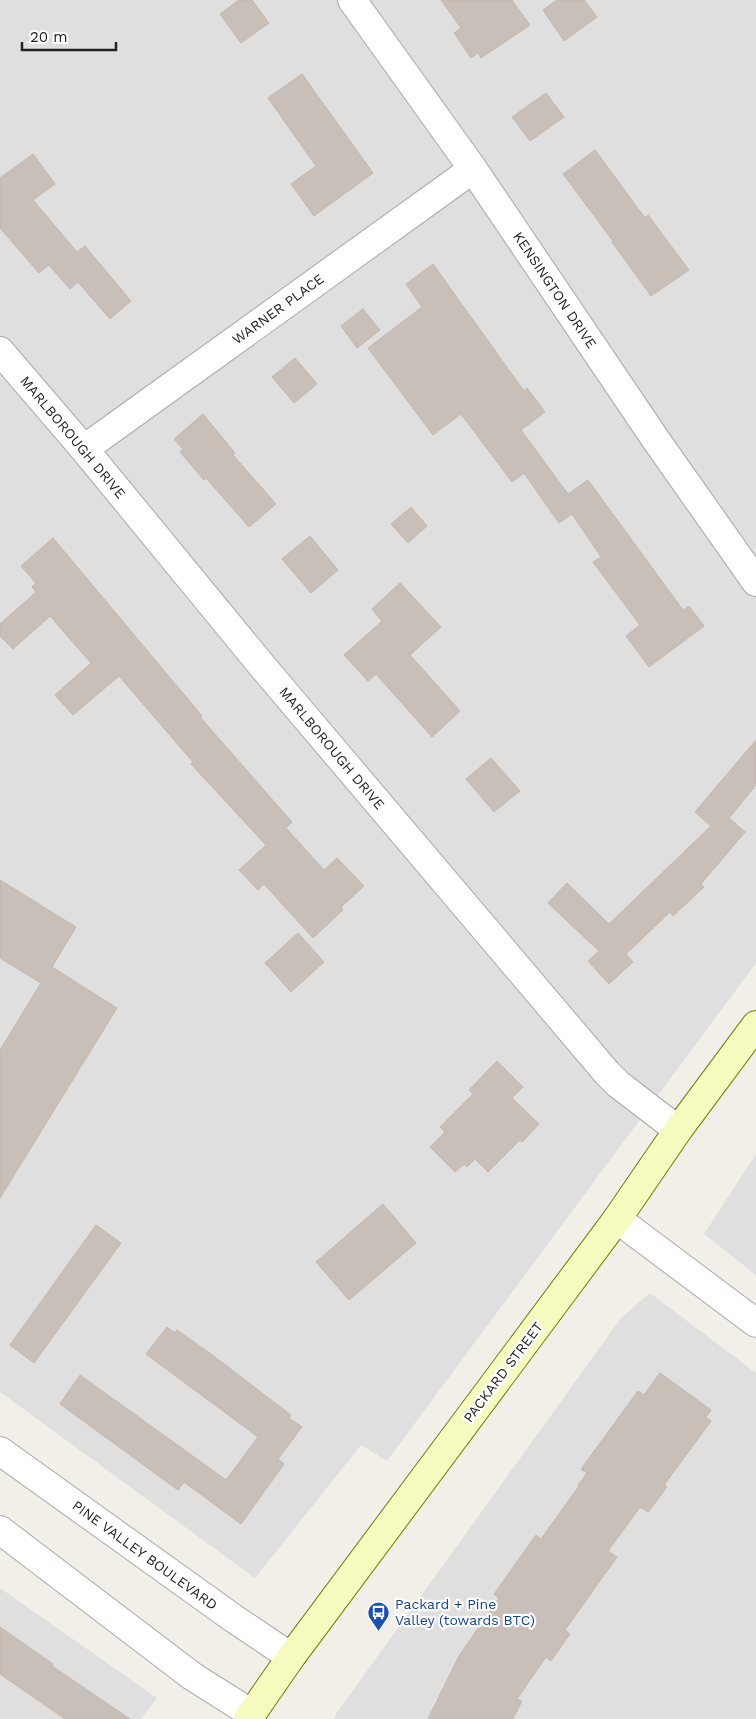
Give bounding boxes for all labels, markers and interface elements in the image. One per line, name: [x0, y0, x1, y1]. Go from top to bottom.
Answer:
scale bar: [22, 20, 116, 52]
text: 20 m: [30, 28, 68, 46]
street label: KENSINGTON DRIVE: [510, 229, 600, 351]
street label: WARNER PLACE: [229, 270, 327, 348]
street label: MARLBOROUGH DRIVE: [17, 373, 129, 501]
street label: MARLBOROUGH DRIVE: [276, 684, 388, 812]
street label: PACKARD STREET: [460, 1318, 546, 1425]
street label: PINE VALLEY BOULEVARD: [69, 1497, 221, 1613]
place label: Packard + Pine Valley (towards BTC): [395, 1596, 535, 1628]
bus stop icon: Packard + Pine Valley (towards BTC): [367, 1600, 391, 1631]

